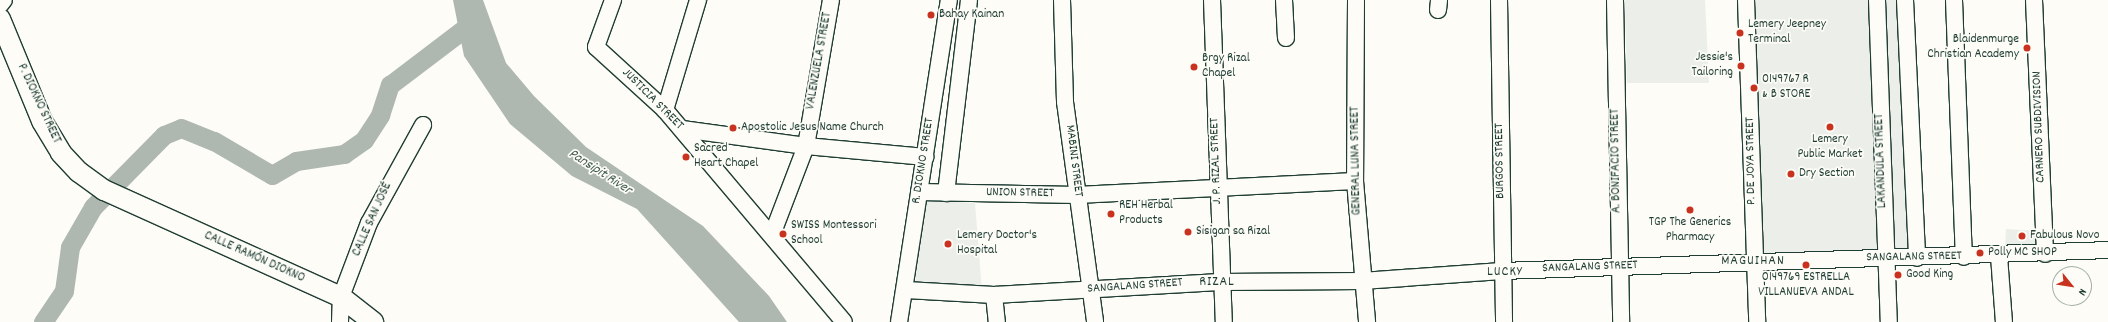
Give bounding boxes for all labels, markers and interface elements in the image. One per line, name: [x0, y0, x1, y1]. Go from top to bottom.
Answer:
place label: Bahay Kainan: [939, 7, 1004, 23]
marker: Bahay Kainan: [926, 10, 936, 20]
street label: VALENZUELA STREET: [804, 11, 836, 111]
place label: Lemery Jeepney Terminal: [1748, 18, 1826, 49]
marker: Lemery Jeepney Terminal: [1735, 28, 1745, 38]
place label: Blaidenmurge Christian Academy: [1927, 33, 2019, 64]
marker: Blaidenmurge Christian Academy: [2022, 43, 2032, 53]
place label: Jessie's Tailoring: [1692, 51, 1733, 82]
place label: Brgy Rizal Chapel: [1202, 52, 1250, 83]
marker: Jessie's Tailoring: [1736, 61, 1746, 71]
street label: P. DIOKNO STREET: [13, 62, 63, 146]
marker: Brgy Rizal Chapel: [1189, 62, 1199, 72]
street label: JUSTICIA STREET: [618, 66, 686, 134]
street label: CARNERO SUBDIVISION: [2030, 71, 2050, 183]
place label: 0149767 R & B STORE: [1762, 73, 1810, 104]
marker: 0149767 R & B STORE: [1749, 83, 1759, 93]
street label: GENERAL LUNA STREET: [1348, 106, 1366, 216]
street label: A. BONIFACIO STREET: [1608, 109, 1626, 213]
street label: LAKANDULA STREET: [1873, 113, 1891, 209]
street label: R. DIOKNO STREET: [910, 117, 938, 205]
street label: J. P. RIZAL STREET: [1208, 117, 1226, 205]
street label: P. DE JOYA STREET: [1743, 117, 1761, 205]
place label: Apostolic Jesus Name Church: [741, 120, 884, 136]
marker: Lemery Public Market: [1825, 122, 1835, 132]
marker: Apostolic Jesus Name Church: [728, 123, 738, 133]
street label: BURGOS STREET: [1493, 123, 1509, 199]
street label: MABINI STREET: [1061, 124, 1085, 198]
place label: Lemery Public Market: [1797, 133, 1863, 164]
place label: Sacred Heart Chapel: [694, 142, 758, 173]
water label: Pansipit River: [565, 145, 635, 199]
marker: Sacred Heart Chapel: [681, 152, 691, 162]
place label: Dry Section: [1799, 166, 1854, 182]
marker: Dry Section: [1786, 169, 1796, 179]
street label: CALLE SAN JOSÉ: [350, 181, 396, 259]
street label: UNION STREET: [986, 186, 1054, 202]
place label: REH Herbal Products: [1119, 199, 1173, 230]
marker: TGP The Generics Pharmacy: [1685, 205, 1695, 215]
marker: REH Herbal Products: [1106, 209, 1116, 219]
place label: TGP The Generics Pharmacy: [1649, 216, 1731, 247]
place label: SWISS Montessori School: [791, 219, 877, 250]
place label: Sisigan sa Rizal: [1196, 224, 1270, 240]
marker: Sisigan sa Rizal: [1183, 227, 1193, 237]
place label: Fabulous Novo: [2030, 228, 2099, 244]
street label: CALLE RAMÓN DIOKNO: [201, 229, 307, 287]
marker: SWISS Montessori School: [778, 229, 788, 239]
place label: Lemery Doctor's Hospital: [957, 229, 1037, 260]
marker: Fabulous Novo: [2017, 231, 2027, 241]
marker: Lemery Doctor's Hospital: [942, 238, 954, 250]
place label: Polly MC SHOP: [1988, 245, 2057, 261]
marker: Polly MC SHOP: [1975, 248, 1985, 258]
street label: SANGALANG STREET: [1866, 249, 1962, 267]
district label: MAGUIHAN: [1721, 253, 1785, 269]
street label: SANGALANG STREET: [1542, 259, 1638, 277]
marker: 0149769 ESTRELLA VILLANUEVA ANDAL: [1801, 260, 1811, 270]
district label: LUCKY: [1487, 264, 1523, 280]
north arrow: [2052, 266, 2092, 306]
place label: Good King: [1906, 267, 1953, 283]
marker: Good King: [1893, 270, 1903, 280]
place label: 0149769 ESTRELLA VILLANUEVA ANDAL: [1758, 271, 1854, 302]
district label: RIZAL: [1199, 274, 1235, 290]
street label: SANGALANG STREET: [1087, 276, 1183, 298]
text: N: [2073, 285, 2090, 298]

